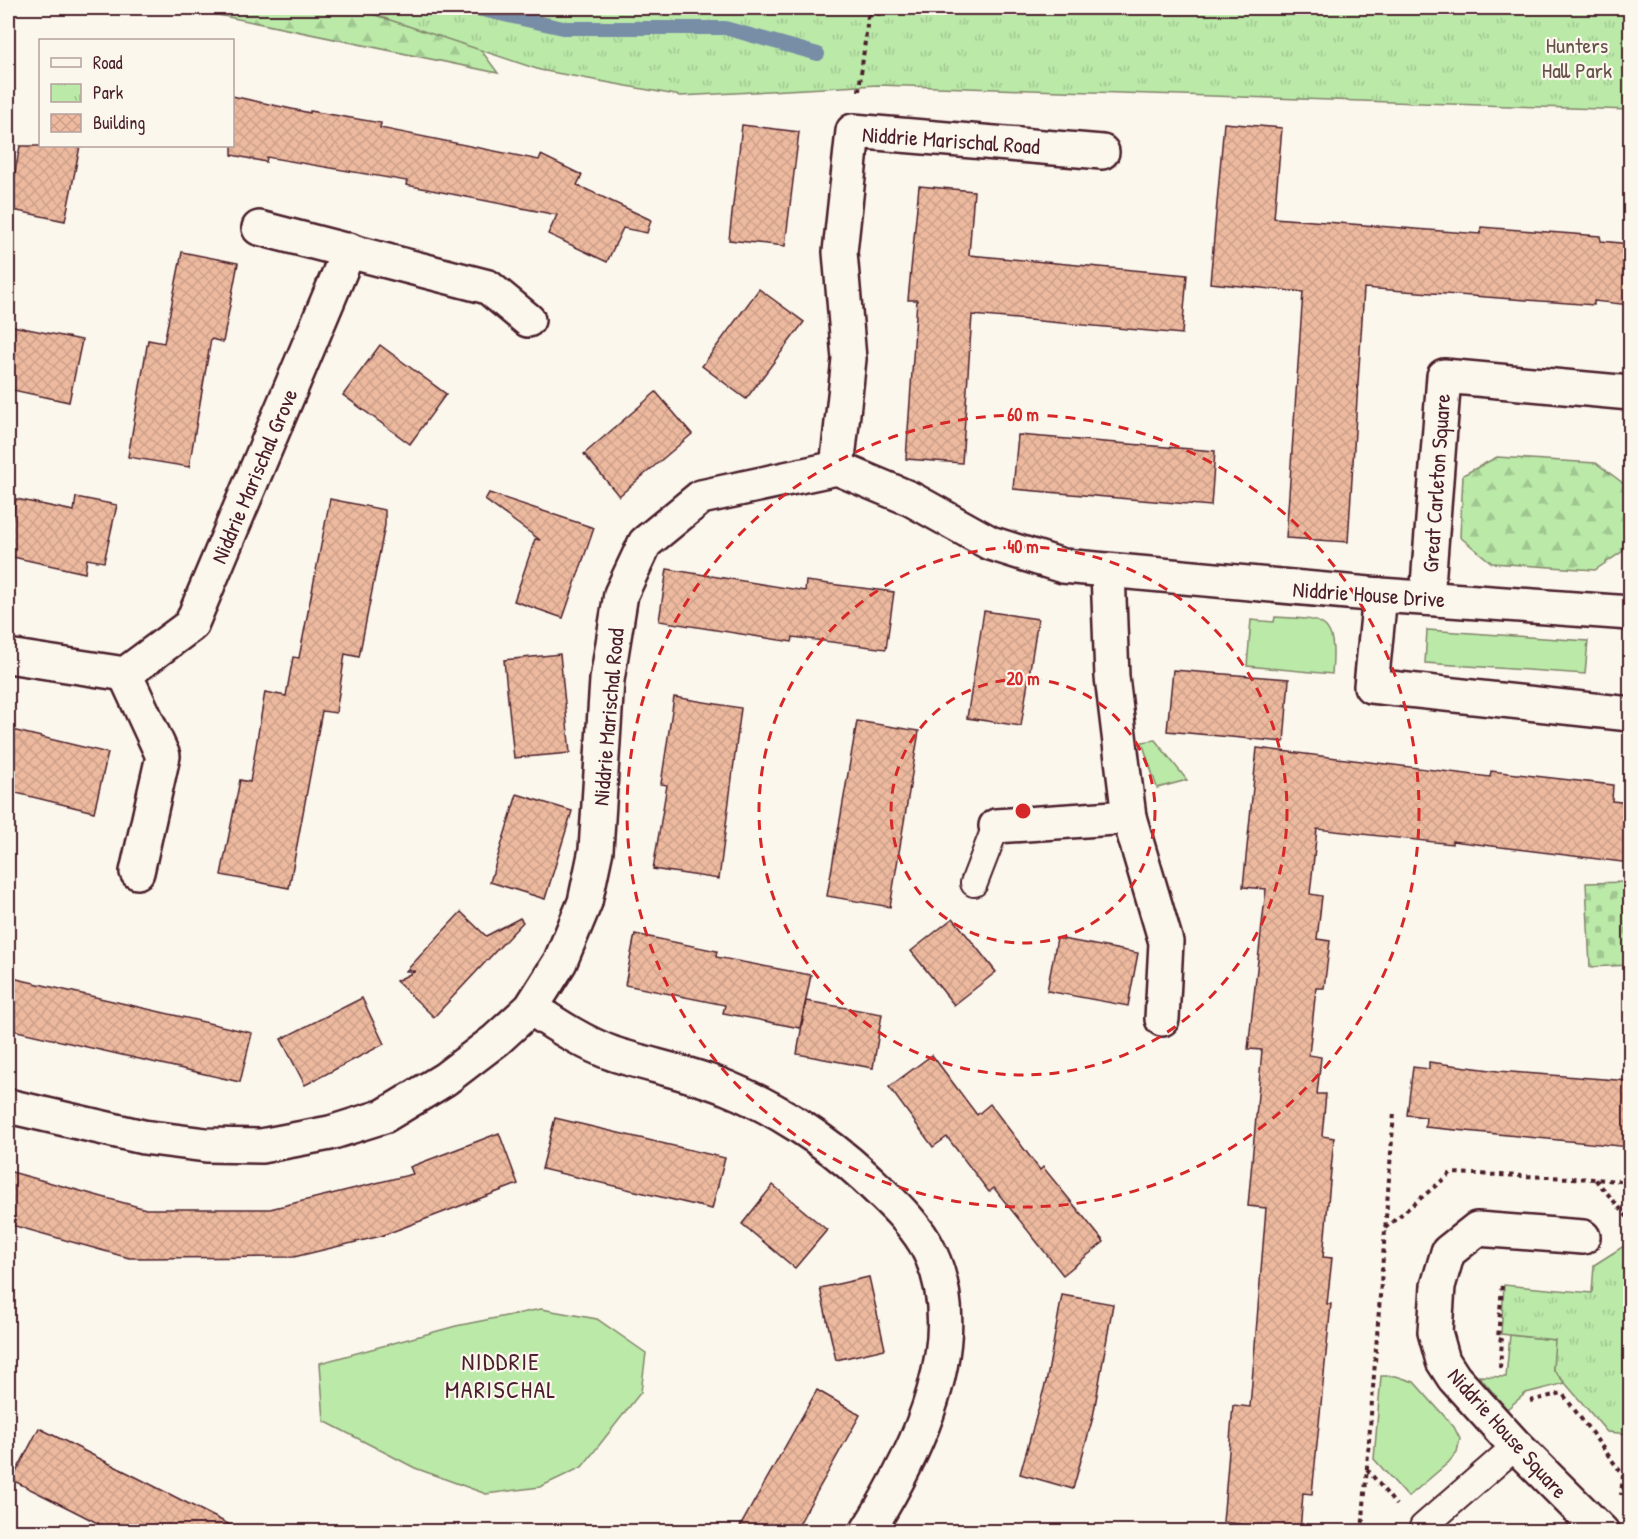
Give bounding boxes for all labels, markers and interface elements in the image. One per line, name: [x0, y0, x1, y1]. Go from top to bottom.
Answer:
park label: Hunters Hall Park: [1542, 30, 1612, 85]
legend: [39, 39, 234, 147]
text: Road: [93, 50, 123, 75]
text: Park: [93, 80, 124, 105]
text: Building: [93, 110, 145, 135]
street label: Niddrie Marischal Road: [861, 119, 1041, 161]
street label: Niddrie Marischal Grove: [204, 384, 305, 568]
street label: Great Carleton Square: [1415, 392, 1457, 573]
text: 60 m: [1007, 402, 1039, 427]
text: 40 m: [1007, 534, 1039, 559]
street label: Niddrie House Drive: [1292, 574, 1446, 614]
street label: Niddrie Marischal Road: [585, 627, 631, 807]
text: 20 m: [1007, 666, 1039, 691]
centre of rings: [1013, 801, 1033, 821]
district label: NIDDRIE MARISCHAL: [445, 1345, 557, 1405]
street label: Niddrie House Square: [1441, 1361, 1575, 1505]

